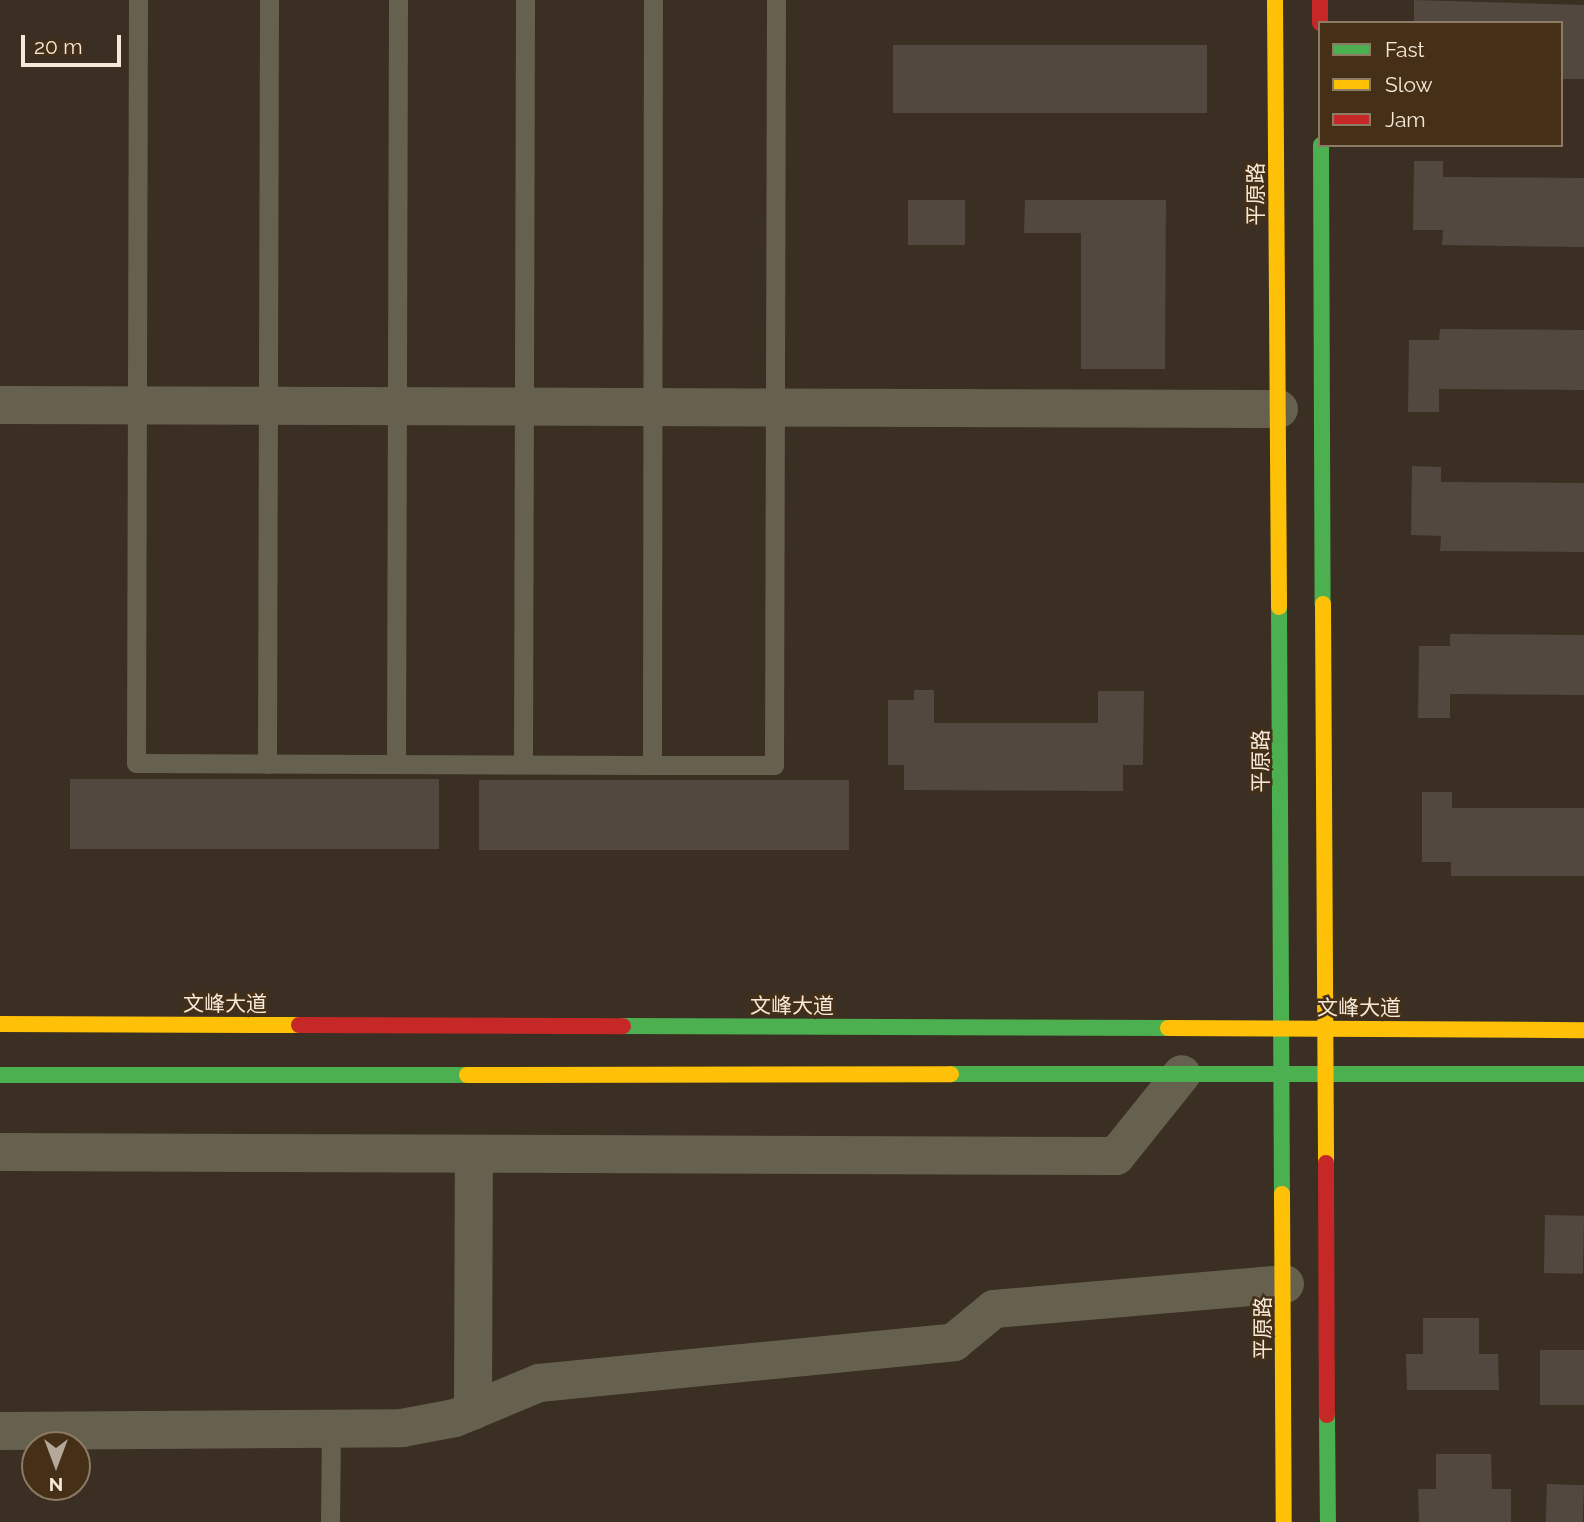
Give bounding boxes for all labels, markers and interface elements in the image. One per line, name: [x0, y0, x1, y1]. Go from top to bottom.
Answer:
scale bar: [24, 21, 124, 65]
legend: [1318, 21, 1563, 147]
text: 20 m: [34, 34, 82, 59]
text: Fast: [1385, 37, 1425, 62]
text: Slow: [1385, 72, 1433, 97]
text: Jam: [1385, 107, 1426, 132]
street label: 平原路: [1243, 163, 1269, 225]
street label: 平原路: [1248, 730, 1274, 792]
street label: 文峰大道: [183, 991, 267, 1017]
street label: 文峰大道: [750, 993, 834, 1019]
street label: 文峰大道: [1317, 995, 1401, 1021]
street label: 平原路: [1250, 1297, 1276, 1359]
north arrow: [21, 1431, 91, 1501]
text: N: [49, 1474, 63, 1496]

